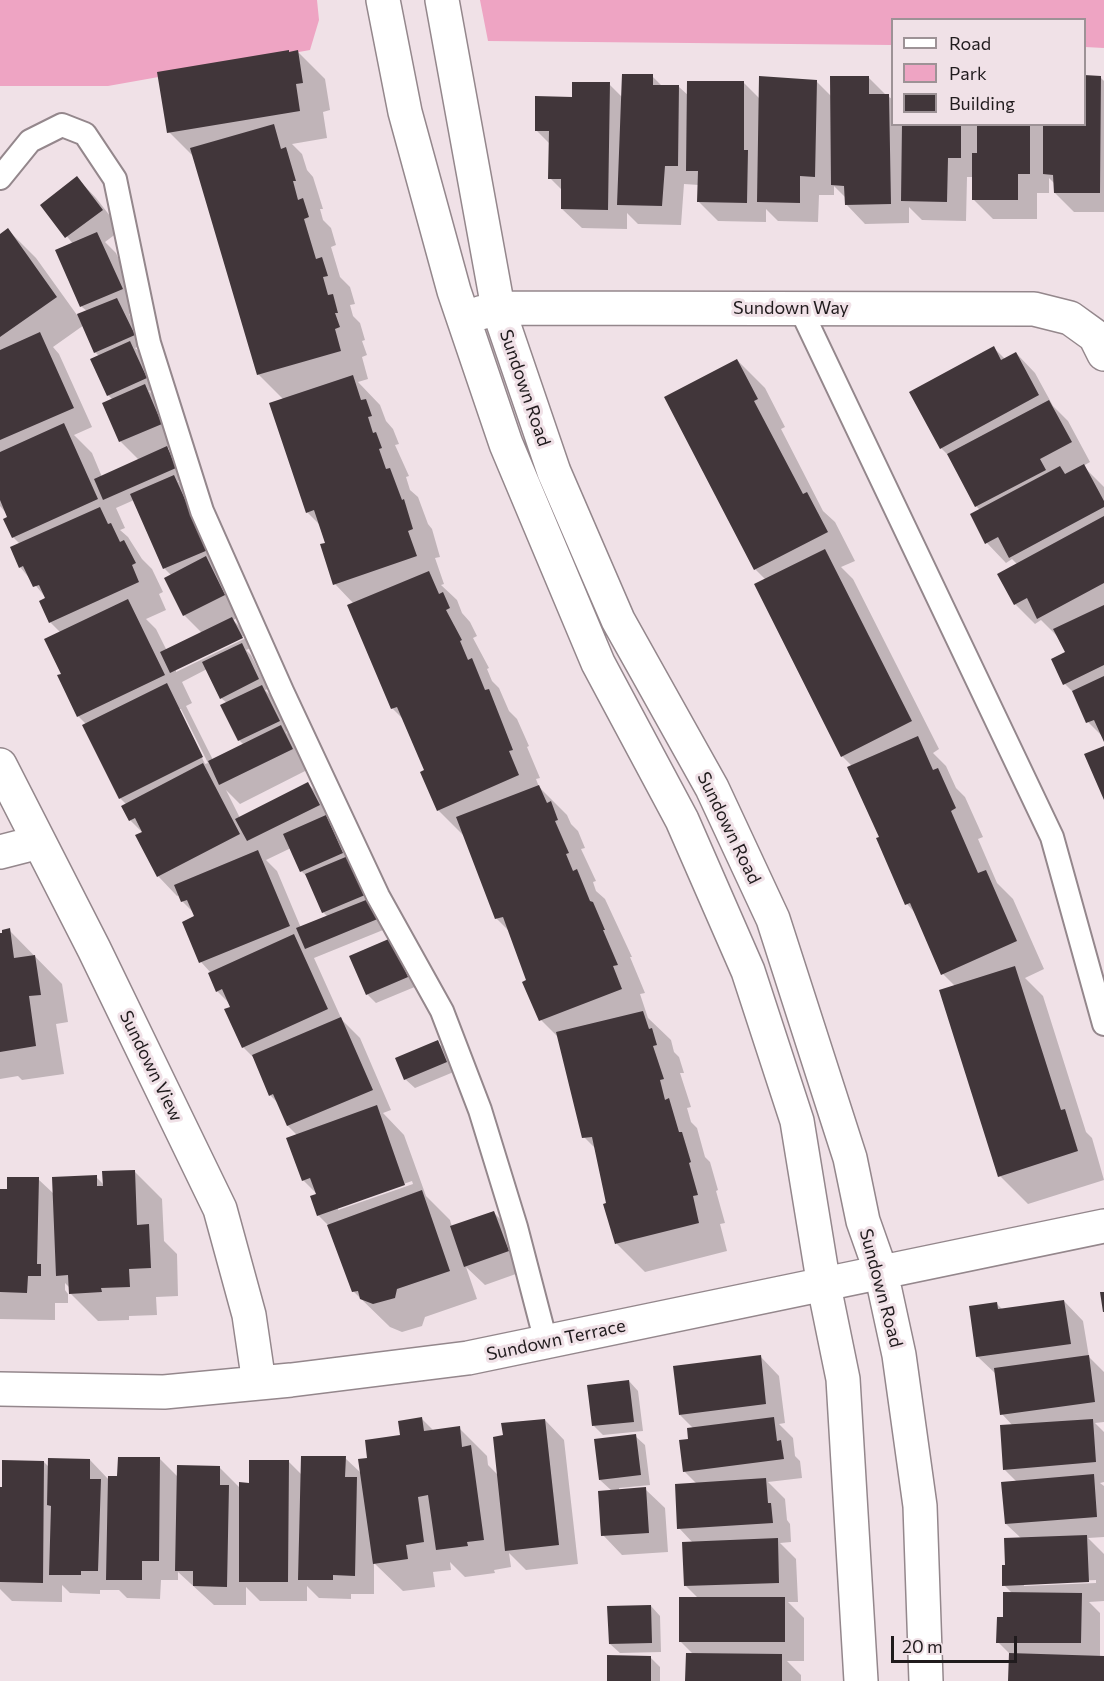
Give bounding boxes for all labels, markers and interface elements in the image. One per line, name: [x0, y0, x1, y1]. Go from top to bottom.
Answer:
legend: [891, 18, 1086, 126]
text: Road: [949, 32, 991, 54]
text: Park: [949, 62, 987, 84]
text: Building: [949, 92, 1015, 114]
street label: Sundown Way: [733, 297, 849, 319]
street label: Sundown Road: [495, 327, 555, 449]
street label: Sundown Road: [693, 768, 765, 888]
street label: Sundown View: [115, 1007, 187, 1125]
street label: Sundown Road: [855, 1226, 907, 1350]
street label: Sundown Terrace: [485, 1315, 627, 1365]
scale bar: [894, 1624, 1020, 1662]
text: 20 m: [902, 1635, 943, 1657]

